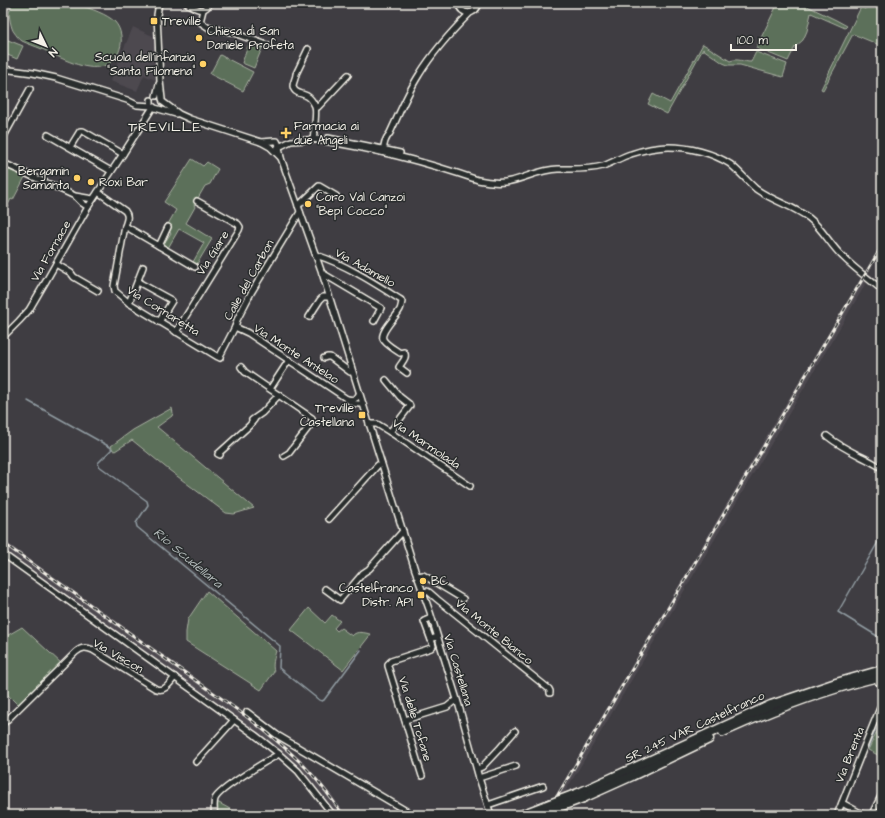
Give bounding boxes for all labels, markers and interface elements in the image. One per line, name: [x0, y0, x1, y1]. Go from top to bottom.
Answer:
place label: Treville: [162, 13, 201, 30]
marker: Treville: [149, 16, 159, 26]
place label: Chiesa di San Daniele Profeta: [207, 23, 294, 54]
north arrow: [26, 26, 66, 66]
scale bar: [731, 26, 796, 52]
text: 100 m: [737, 32, 768, 49]
marker: Chiesa di San Daniele Profeta: [194, 33, 204, 43]
text: N: [45, 45, 61, 60]
place label: Scuola dell'infanzia "Santa Filomena": [95, 49, 195, 80]
marker: Scuola dell'infanzia "Santa Filomena": [198, 59, 208, 69]
district label: TREVILLE: [128, 117, 202, 137]
place label: Farmacia ai due Angeli: [294, 118, 359, 150]
marker: Farmacia ai due Angeli: [281, 128, 291, 138]
place label: Bergamin Samanta: [18, 163, 69, 194]
marker: Bergamin Samanta: [72, 173, 82, 183]
place label: Roxi Bar: [99, 174, 148, 191]
marker: Roxi Bar: [86, 177, 96, 187]
place label: Coro Val Canzoi "Bepi Cocco": [316, 189, 405, 220]
marker: Coro Val Canzoi "Bepi Cocco": [303, 199, 313, 209]
street label: Via Fornace: [27, 217, 76, 285]
street label: Via Giare: [193, 227, 234, 279]
street label: Calle del Carbon: [220, 237, 278, 323]
street label: Via Adamello: [332, 244, 398, 292]
street label: Via Cornaretta: [123, 282, 203, 340]
street label: Via Monte Antelao: [250, 320, 342, 388]
place label: Treville Castellana: [300, 400, 354, 431]
marker: Treville Castellana: [357, 410, 367, 420]
street label: Via Marmolada: [388, 415, 464, 473]
water label: Rio Scudellara: [150, 524, 227, 593]
place label: BC: [431, 573, 449, 590]
marker: BC: [418, 576, 428, 586]
place label: Castelfranco Distr. API: [339, 580, 413, 611]
marker: Castelfranco Distr. API: [416, 590, 426, 600]
street label: Via Monte Bianco: [451, 595, 537, 669]
street label: Via Castellana: [439, 632, 477, 708]
street label: Via Viscon: [90, 635, 146, 677]
street label: Via delle Tofane: [394, 674, 436, 764]
street label: SR 245 VAR Castelfranco: [623, 687, 768, 767]
street label: Via Brenta: [831, 725, 869, 785]

